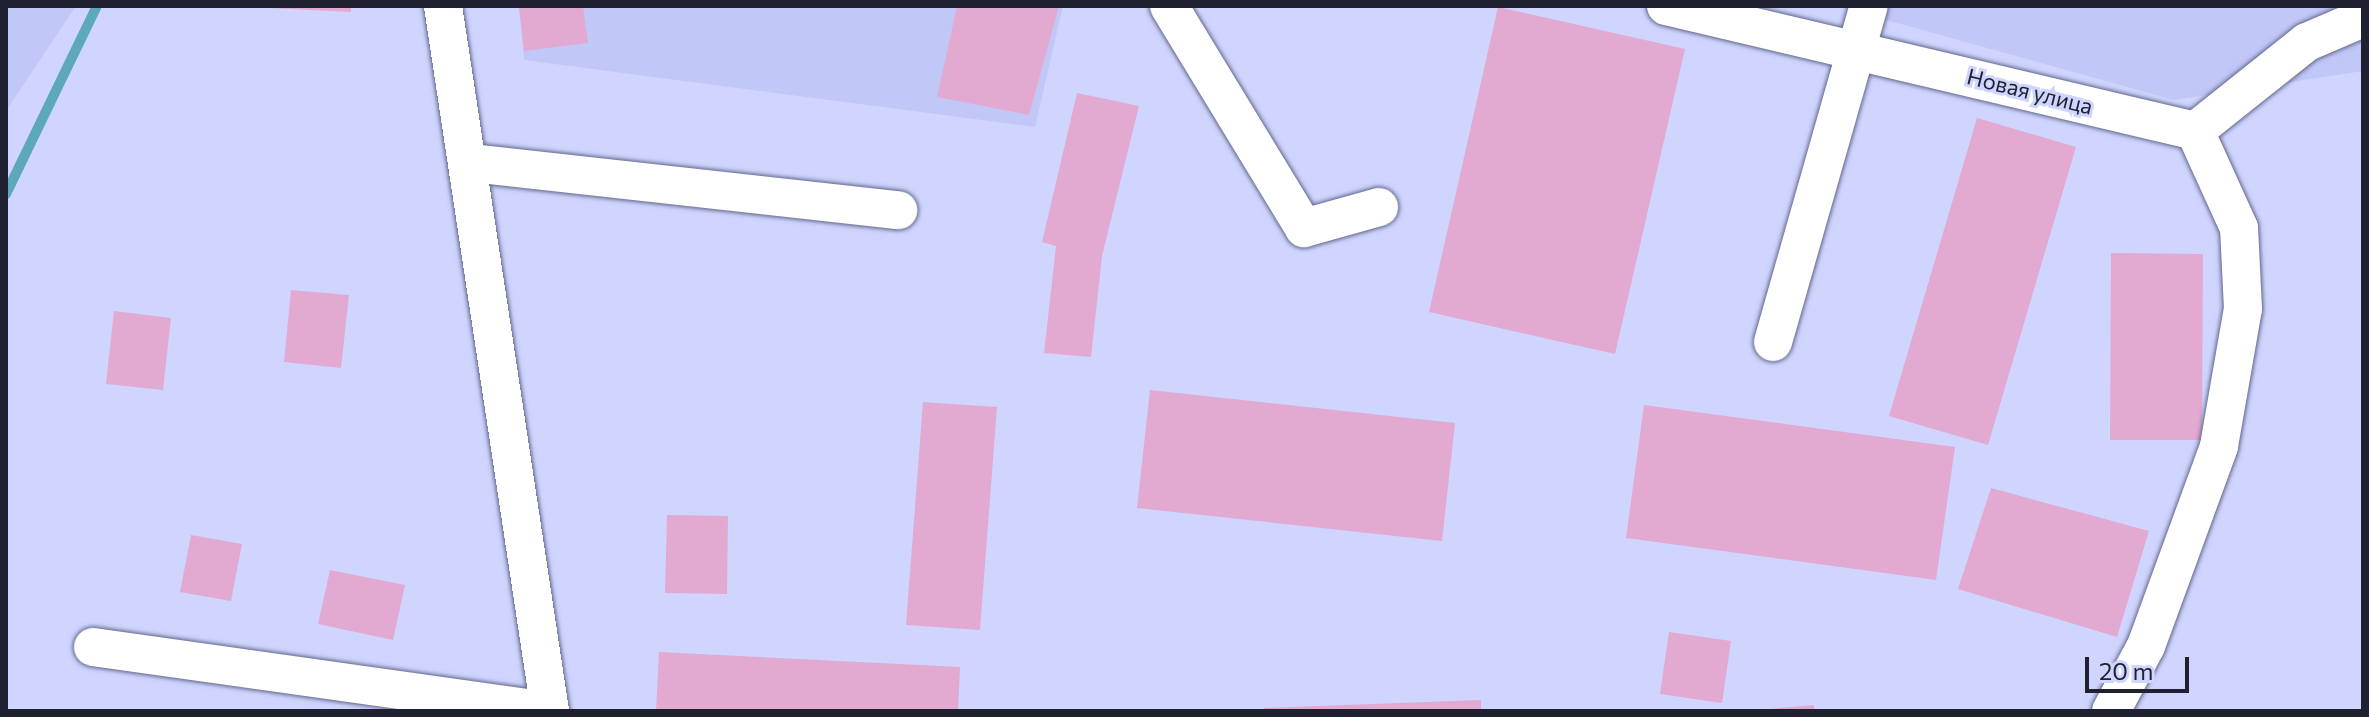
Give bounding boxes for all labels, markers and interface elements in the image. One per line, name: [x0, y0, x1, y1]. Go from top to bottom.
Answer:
street label: Новая улица: [1964, 63, 2096, 119]
scale bar: [2089, 641, 2193, 691]
text: 20 m: [2099, 656, 2153, 685]

